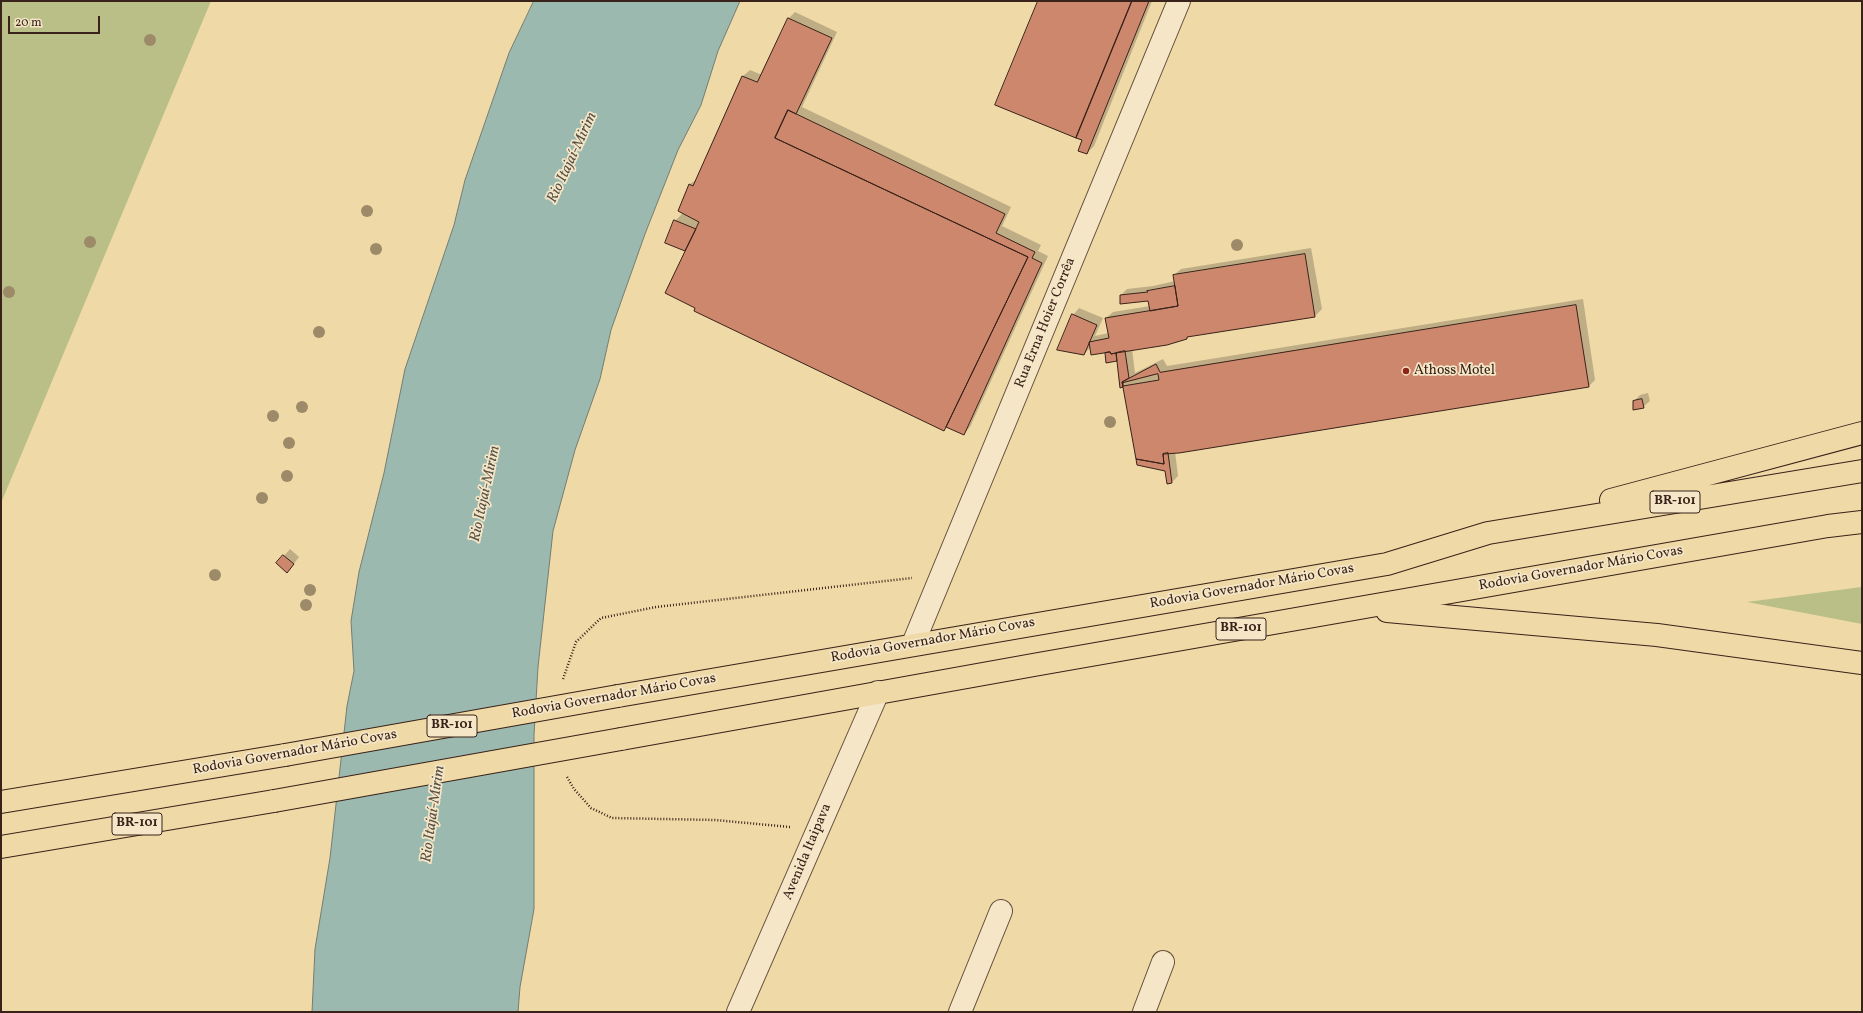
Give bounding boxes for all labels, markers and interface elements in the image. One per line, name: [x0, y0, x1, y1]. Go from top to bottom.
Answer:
scale bar: [10, 8, 102, 34]
text: 20 m: [15, 15, 42, 31]
water label: Rio Itajaí-Mirim: [544, 110, 602, 206]
street label: Rua Erna Hoier Corrêa: [1012, 255, 1080, 391]
place label: Athoss Motel: [1414, 363, 1495, 379]
marker: Athoss Motel: [1401, 366, 1411, 376]
water label: Rio Itajaí-Mirim: [467, 444, 505, 544]
road number: BR-101: [1650, 491, 1700, 513]
street label: Rodovia Governador Mário Covas: [1478, 543, 1684, 595]
street label: Rodovia Governador Mário Covas: [1149, 561, 1355, 613]
street label: Rodovia Governador Mário Covas: [830, 615, 1036, 667]
road number: BR-101: [1216, 618, 1266, 640]
street label: Rodovia Governador Mário Covas: [511, 671, 717, 723]
road number: BR-101: [427, 715, 477, 737]
street label: Rodovia Governador Mário Covas: [192, 727, 398, 779]
water label: Rio Itajaí-Mirim: [418, 764, 450, 864]
street label: Avenida Itaipava: [780, 801, 836, 903]
road number: BR-101: [112, 813, 162, 835]

